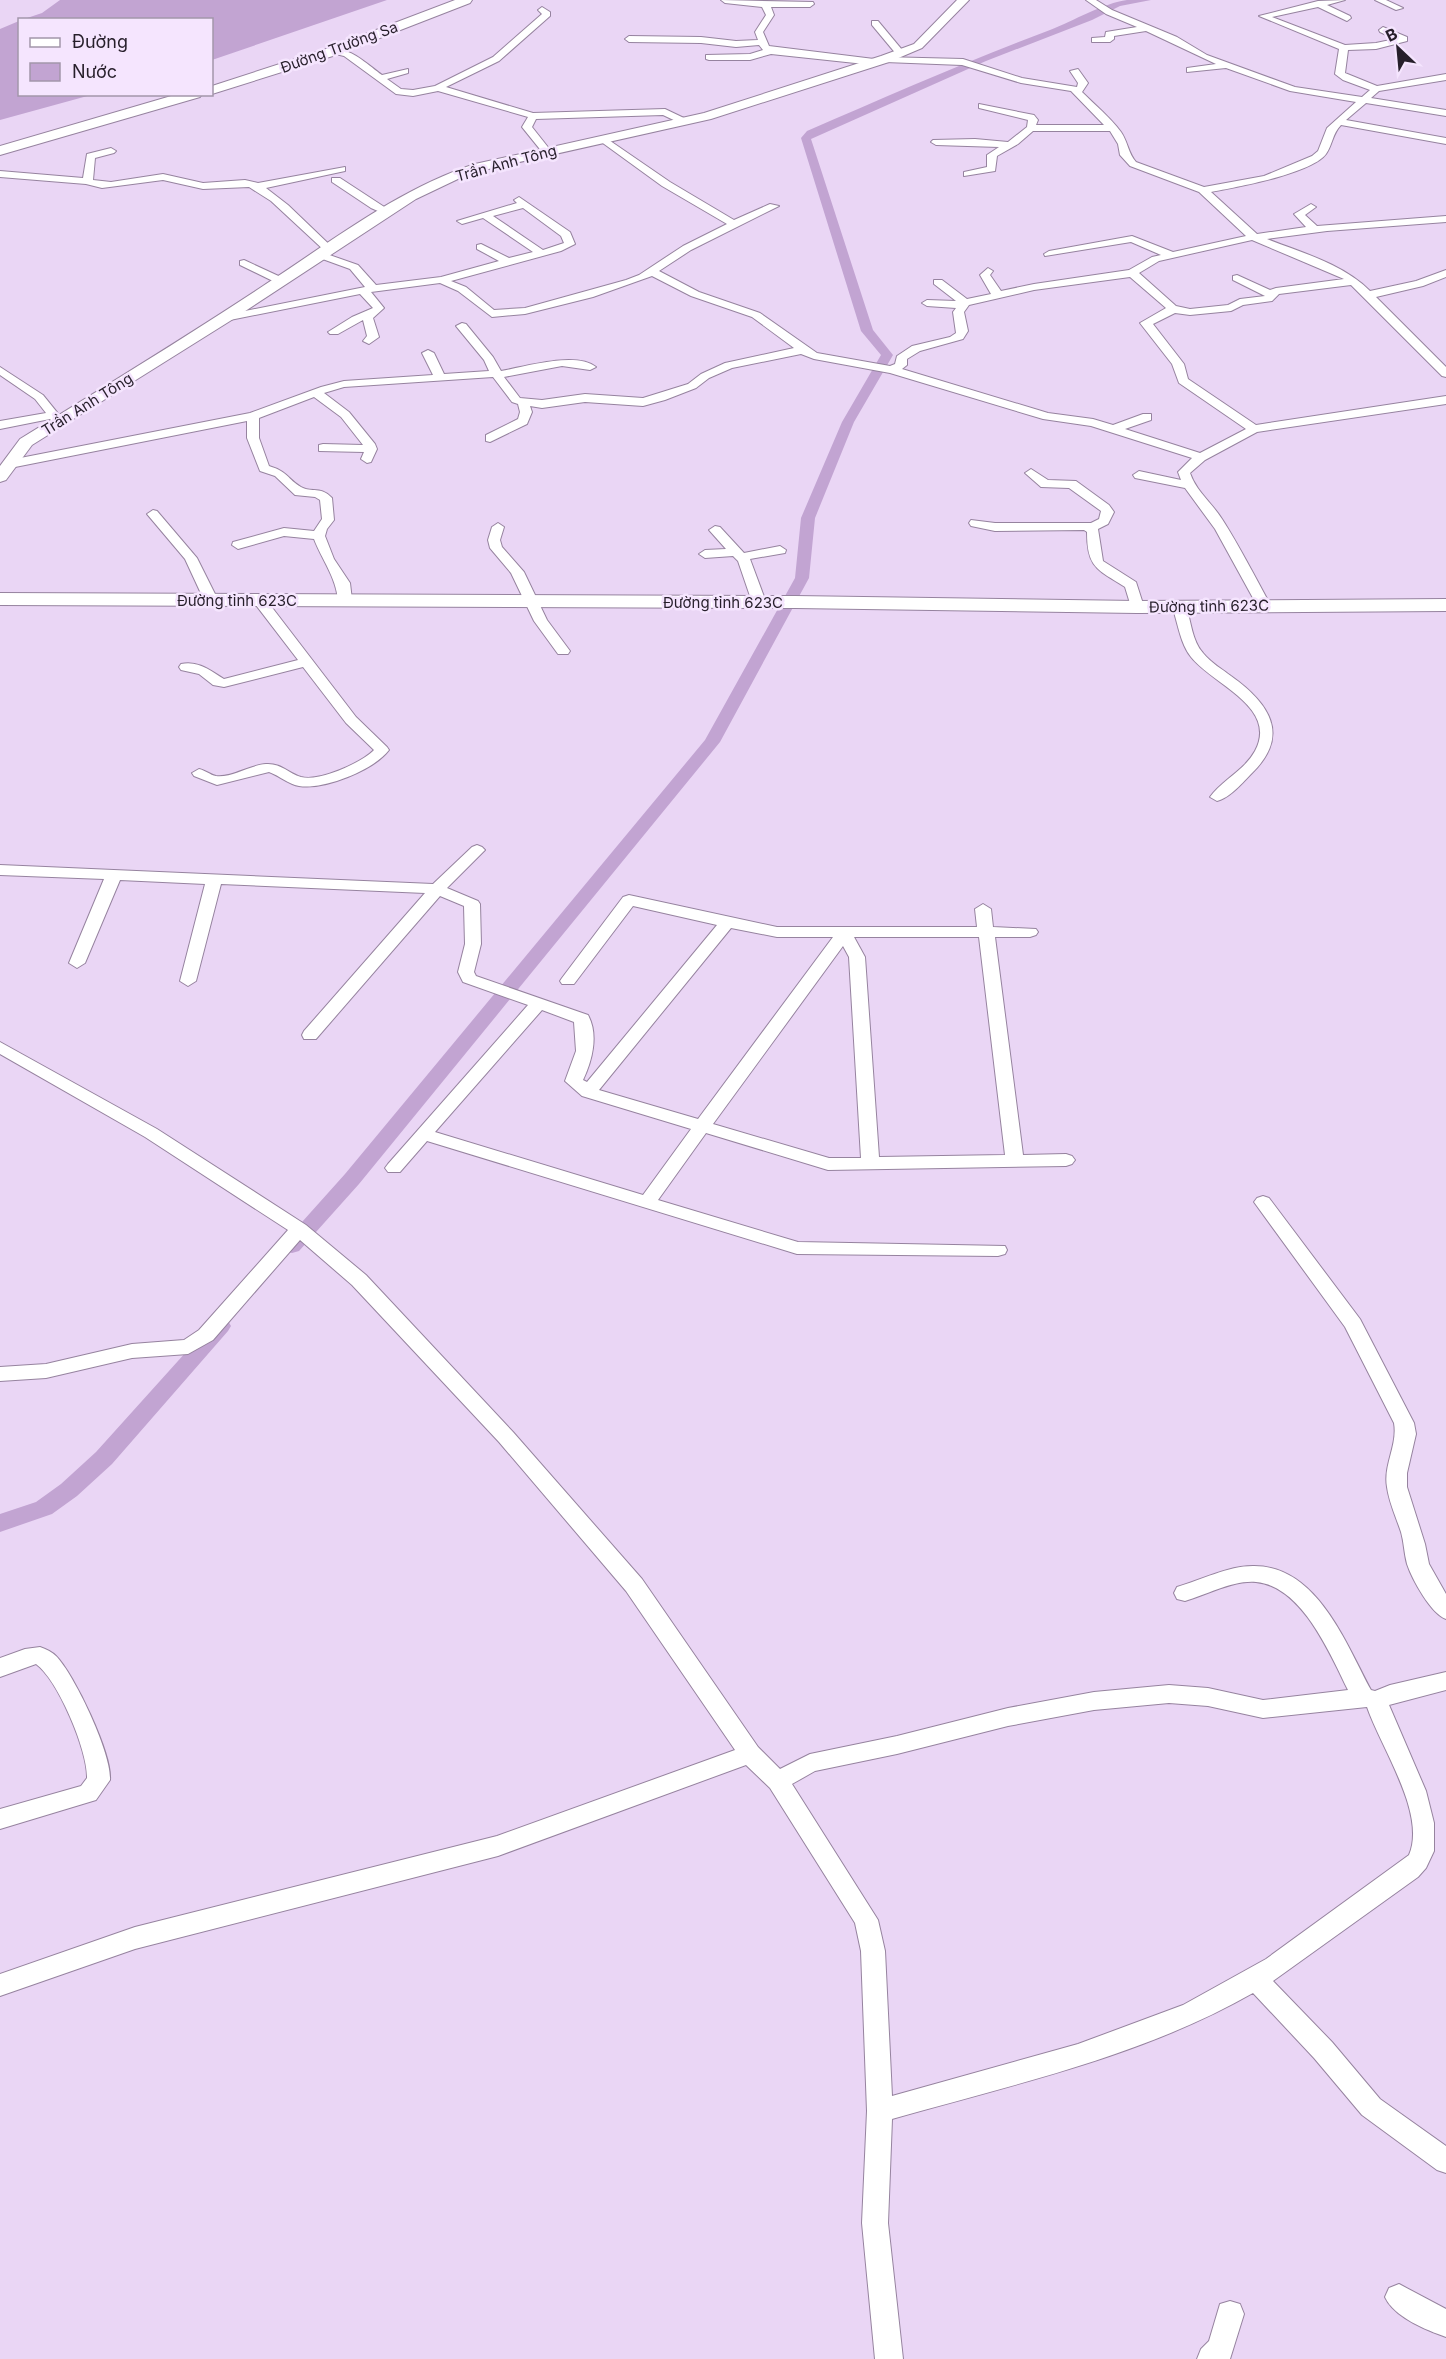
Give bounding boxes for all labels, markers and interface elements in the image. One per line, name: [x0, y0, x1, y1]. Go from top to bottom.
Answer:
street label: Đường Trường Sa: [278, 17, 400, 77]
legend: [18, 18, 213, 96]
north arrow: [1368, 18, 1428, 78]
text: B: [1382, 23, 1401, 46]
text: Đường: [72, 31, 128, 52]
text: Nước: [72, 61, 117, 82]
street label: Trần Anh Tông: [453, 140, 559, 186]
street label: Trần Anh Tông: [38, 368, 136, 440]
street label: Đường tỉnh 623C: [177, 591, 297, 610]
street label: Đường tỉnh 623C: [663, 593, 783, 612]
street label: Đường tỉnh 623C: [1149, 595, 1269, 617]

